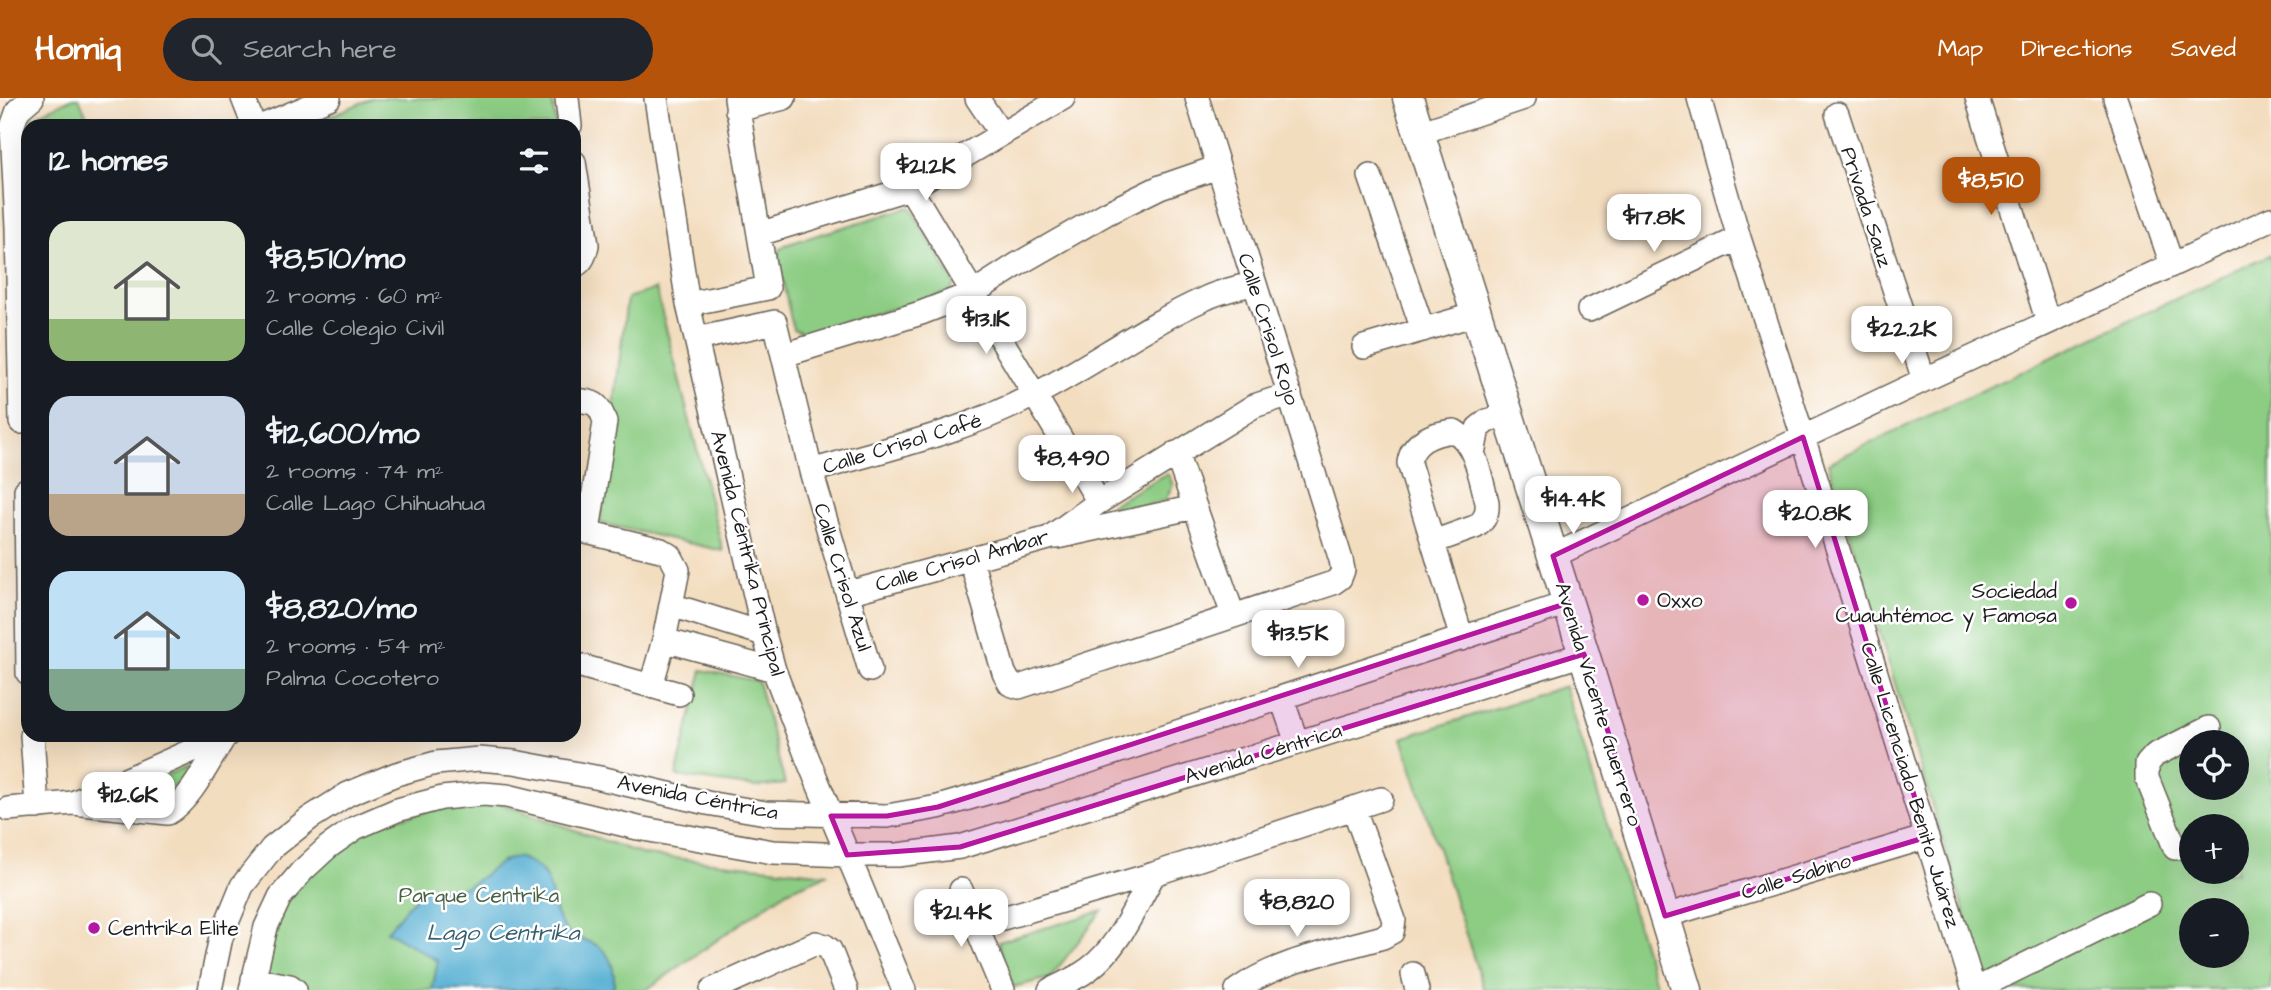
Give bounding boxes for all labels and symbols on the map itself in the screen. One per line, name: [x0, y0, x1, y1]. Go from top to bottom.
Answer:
street label: Privada Sauz: [1833, 143, 1900, 272]
pin: $21.2K: [869, 144, 983, 203]
pin: $8,510: [1934, 158, 2048, 217]
pin: $17.8K: [1597, 194, 1711, 254]
street label: Calle Crisol Rojo: [1230, 250, 1307, 409]
pin: $13.1K: [929, 296, 1043, 356]
pin: $22.2K: [1845, 306, 1959, 366]
street label: Calle Crisol Café: [819, 405, 985, 481]
street label: Avenida Céntrika Principal: [702, 427, 792, 679]
pin: $8,490: [1015, 436, 1129, 495]
pin: $14.4K: [1516, 476, 1630, 536]
pin: $20.8K: [1758, 490, 1872, 550]
street label: Calle Crisol Azul: [806, 500, 879, 655]
street label: Calle Crisol Ambar: [872, 522, 1053, 599]
place label: Sociedad Cuauhtémoc y Famosa: [1835, 577, 2057, 632]
street label: Avenida Vicente Guerrero: [1548, 579, 1650, 830]
place label: Oxxo: [1657, 586, 1703, 615]
marker: Oxxo: [1635, 592, 1651, 608]
marker: Sociedad Cuauhtémoc y Famosa: [2063, 595, 2079, 611]
pin: $13.5K: [1241, 610, 1355, 670]
street label: Calle Licenciado Benito Juárez: [1853, 639, 1968, 932]
street label: Avenida Céntrica: [1181, 716, 1346, 791]
street label: Avenida Céntrica: [615, 768, 781, 827]
pin: $12.6K: [71, 772, 185, 832]
street label: Calle Sabino: [1738, 846, 1855, 907]
pin: $8,820: [1240, 880, 1354, 939]
park label: Parque Centrika: [399, 881, 560, 910]
pin: $21.4K: [904, 890, 1018, 949]
place label: Centrika Elite: [108, 914, 239, 943]
water label: Lago Centrika: [426, 917, 581, 950]
marker: Centrika Elite: [86, 920, 102, 936]

